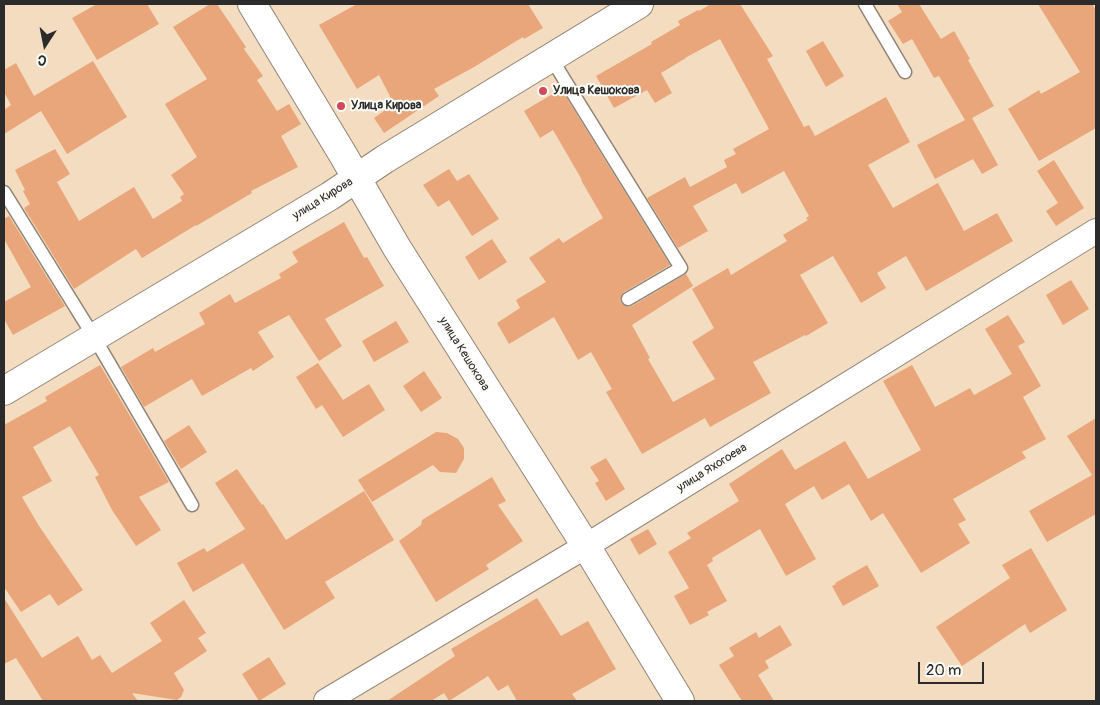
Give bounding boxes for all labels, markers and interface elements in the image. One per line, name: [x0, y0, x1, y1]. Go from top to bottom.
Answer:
north arrow: [20, 20, 70, 70]
text: С: [36, 51, 48, 69]
place label: Улица Кешокова: [553, 84, 639, 98]
marker: Улица Кешокова: [537, 85, 549, 97]
place label: Улица Кирова: [351, 99, 421, 113]
marker: Улица Кирова: [335, 100, 347, 112]
street label: улица Кирова: [290, 175, 356, 223]
street label: улица Кешокова: [436, 314, 492, 394]
street label: улица Яхогоева: [674, 441, 750, 495]
scale bar: [920, 652, 986, 684]
text: 20 m: [926, 661, 961, 680]

